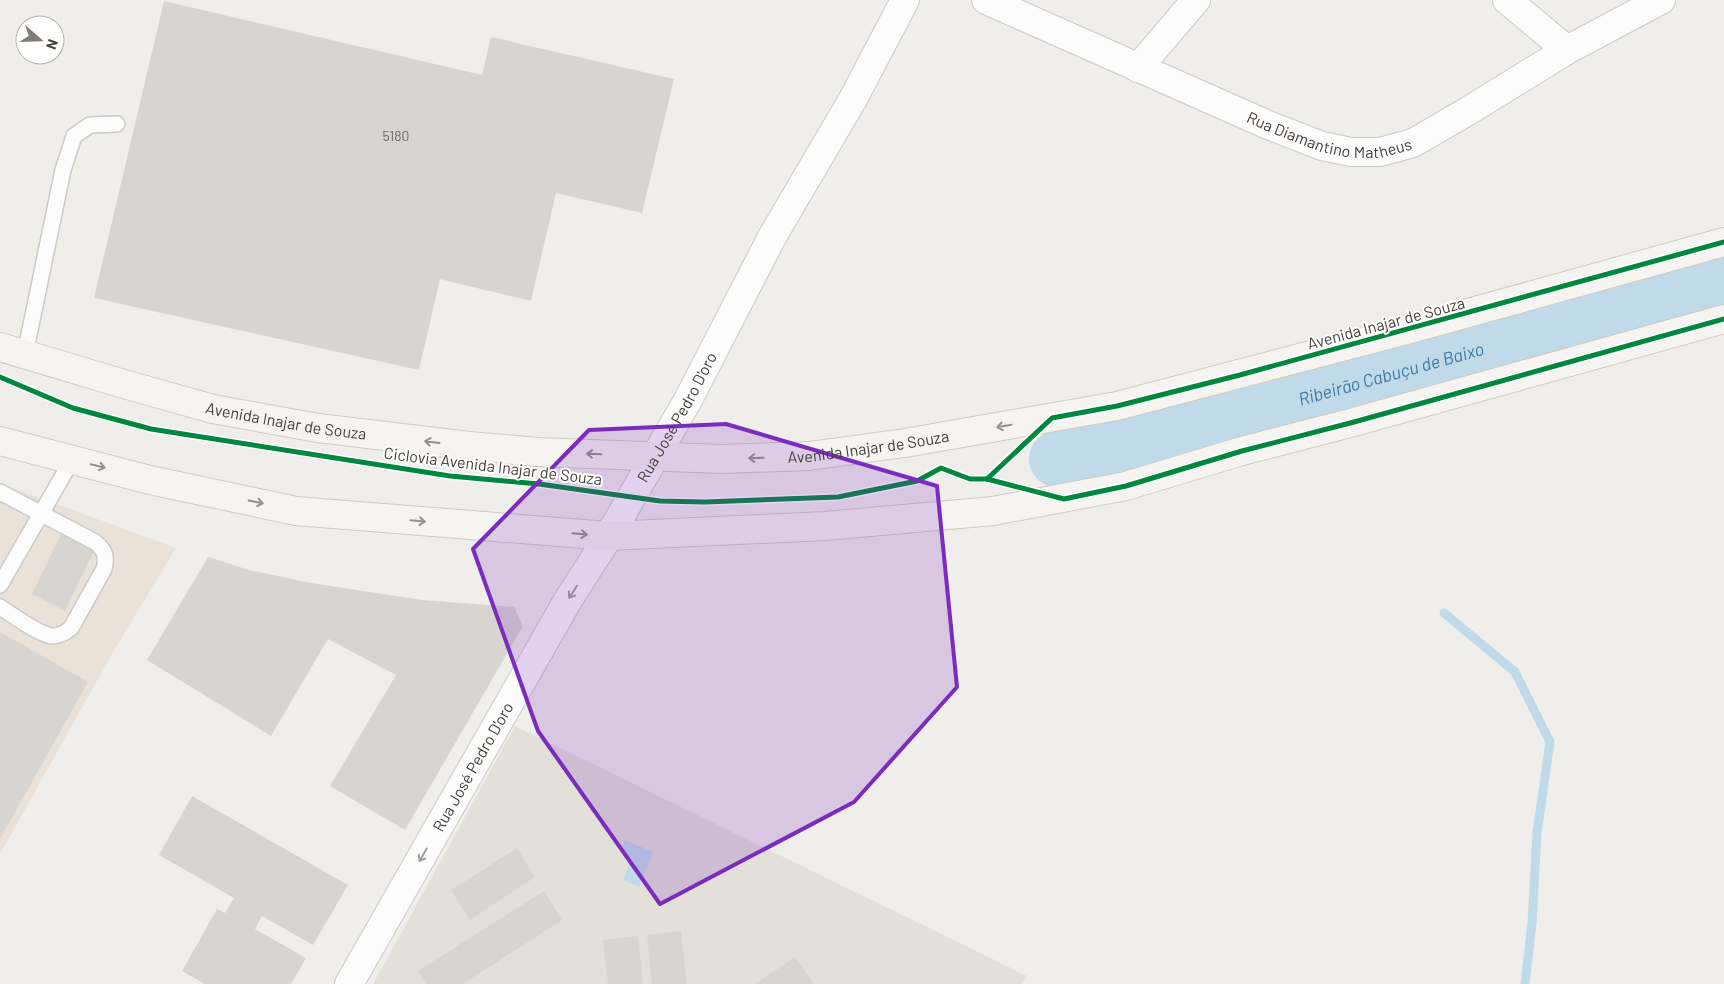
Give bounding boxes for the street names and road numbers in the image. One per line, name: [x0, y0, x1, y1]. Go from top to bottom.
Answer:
street label: Rua Diamantino Matheus: [1244, 107, 1414, 161]
street label: Avenida Inajar de Souza: [1305, 292, 1467, 353]
street label: Rua José Pedro D'oro: [633, 349, 720, 485]
street label: Avenida Inajar de Souza: [204, 397, 368, 443]
street label: Avenida Inajar de Souza: [787, 426, 950, 466]
street label: Ciclovia Avenida Inajar de Souza: [383, 443, 603, 488]
street label: Rua José Pedro D'oro: [428, 699, 517, 835]

